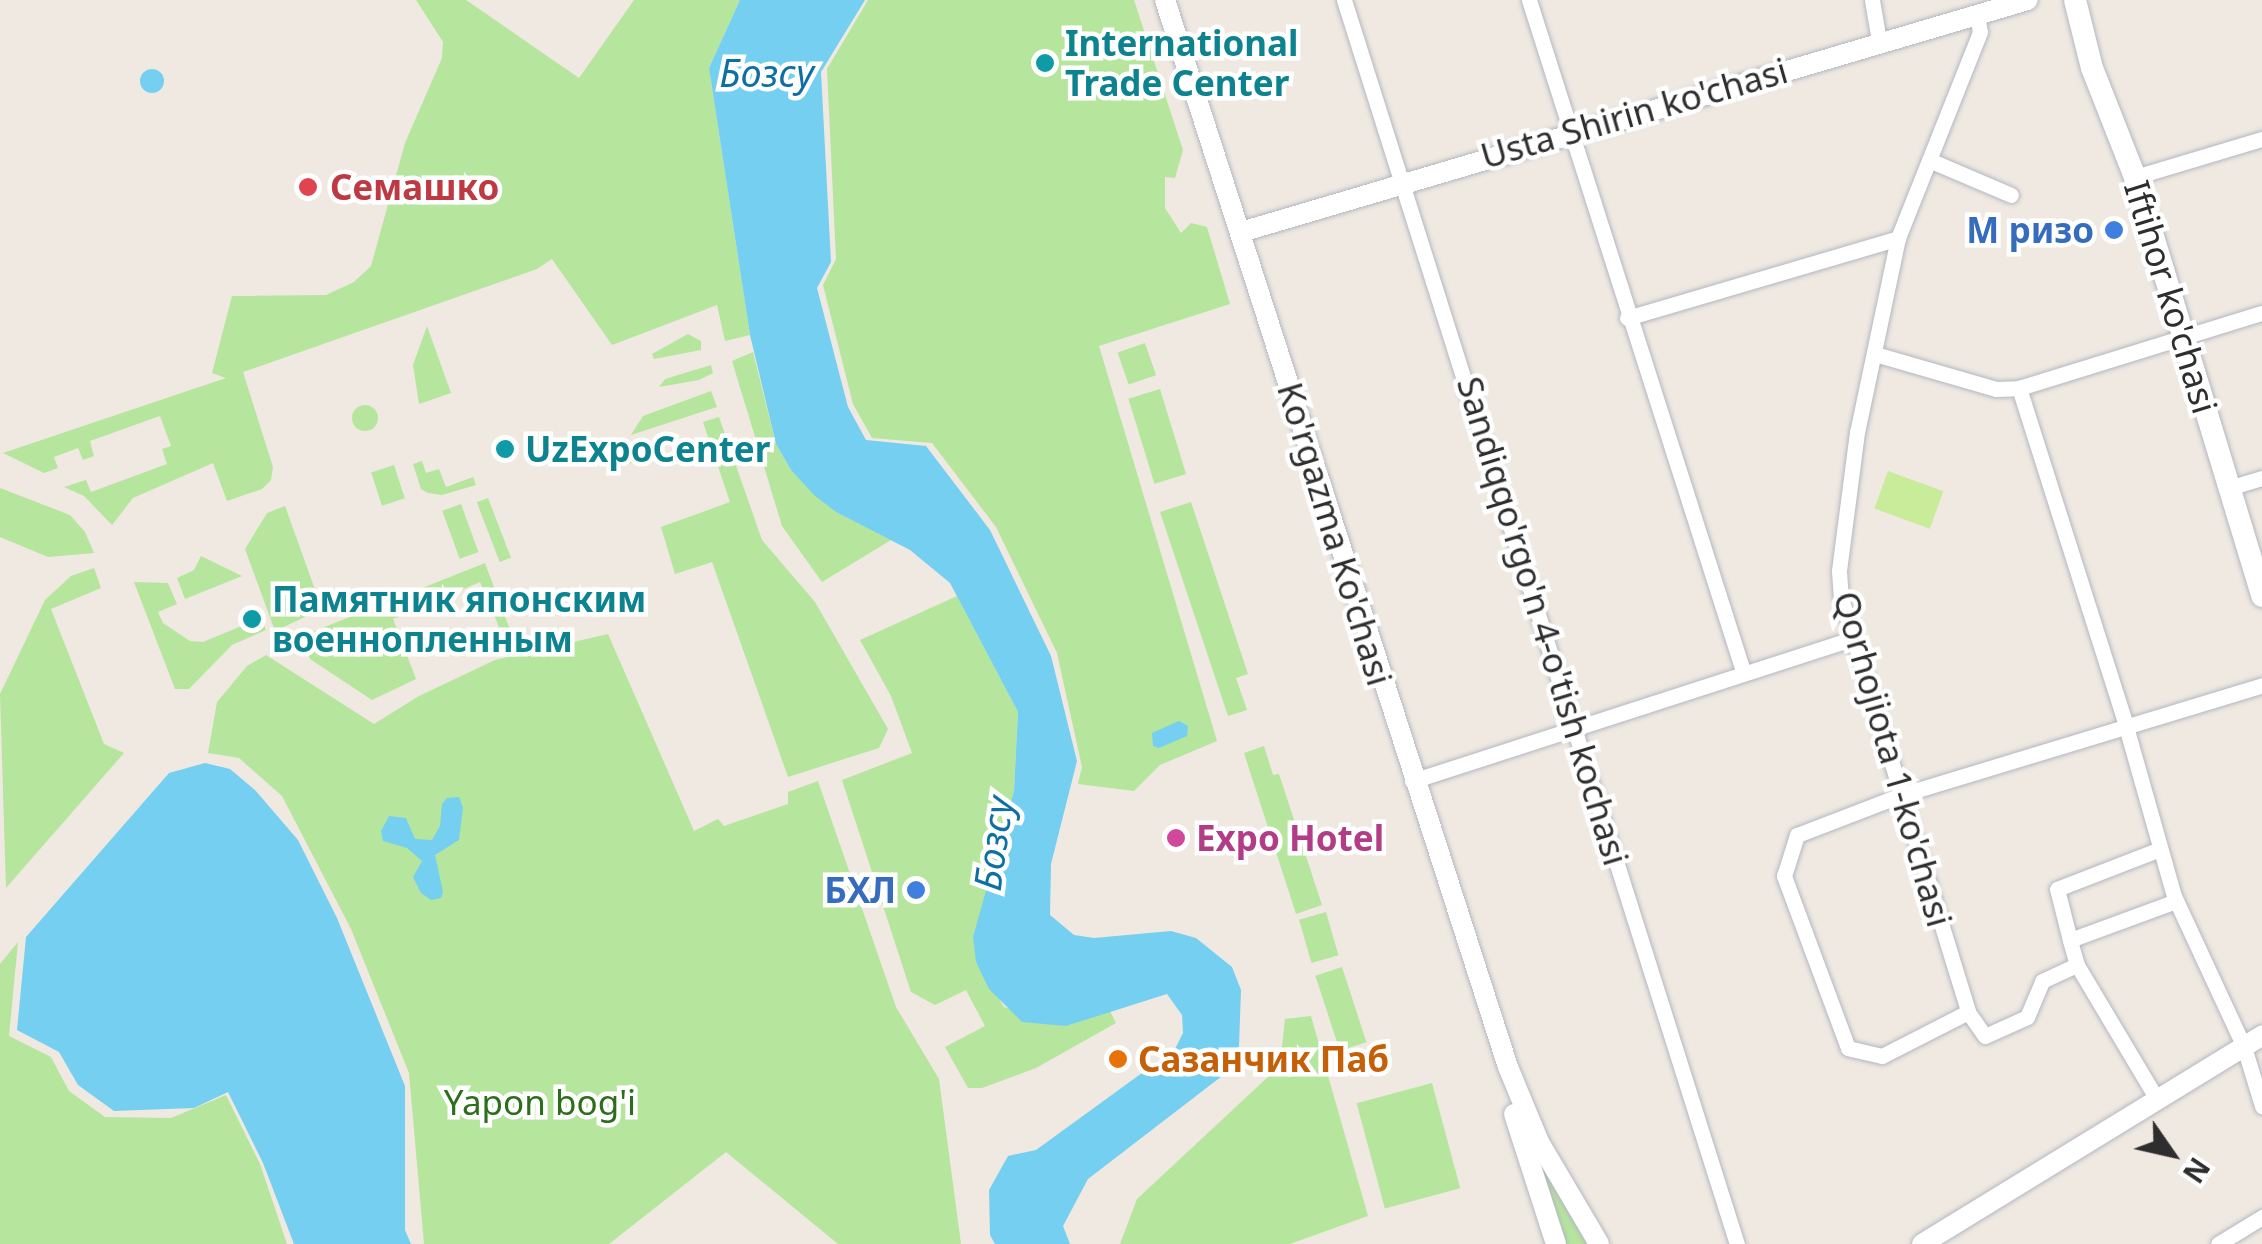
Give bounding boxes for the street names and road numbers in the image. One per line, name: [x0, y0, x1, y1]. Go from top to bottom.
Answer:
street label: Usta Shirin ko'chasi: [1476, 49, 1792, 177]
street label: Iftihor ko'chasi: [2116, 176, 2226, 418]
street label: Sandiqqo'rgo'n 4-o'tish kochasi: [1449, 372, 1637, 870]
street label: Ko'rgazma Ko'chasi: [1269, 377, 1401, 691]
street label: Qorhojiota 1-ko'chasi: [1825, 587, 1961, 931]

